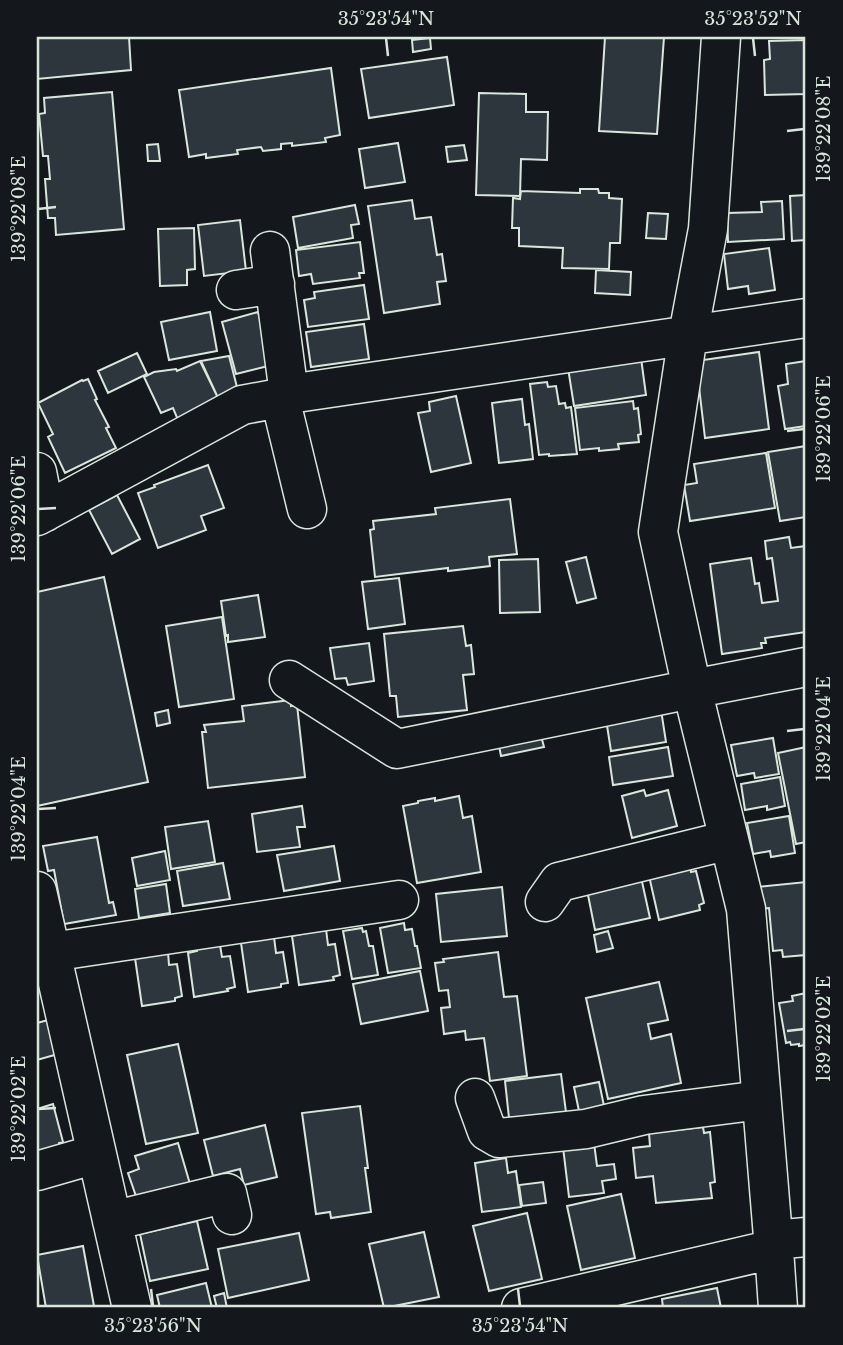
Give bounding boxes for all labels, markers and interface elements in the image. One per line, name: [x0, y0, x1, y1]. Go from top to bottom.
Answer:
text: 35°23'54"N: [338, 8, 434, 30]
text: 35°23'52"N: [704, 8, 802, 30]
text: 139°22'08"E: [813, 76, 835, 182]
text: 139°22'08"E: [8, 156, 30, 262]
text: 139°22'06"E: [813, 375, 835, 483]
text: 139°22'06"E: [8, 455, 30, 563]
text: 139°22'04"E: [813, 676, 835, 782]
text: 139°22'04"E: [8, 756, 30, 862]
text: 139°22'02"E: [813, 976, 835, 1082]
text: 139°22'02"E: [8, 1056, 30, 1162]
text: 35°23'56"N: [104, 1315, 202, 1337]
text: 35°23'54"N: [472, 1315, 568, 1337]

